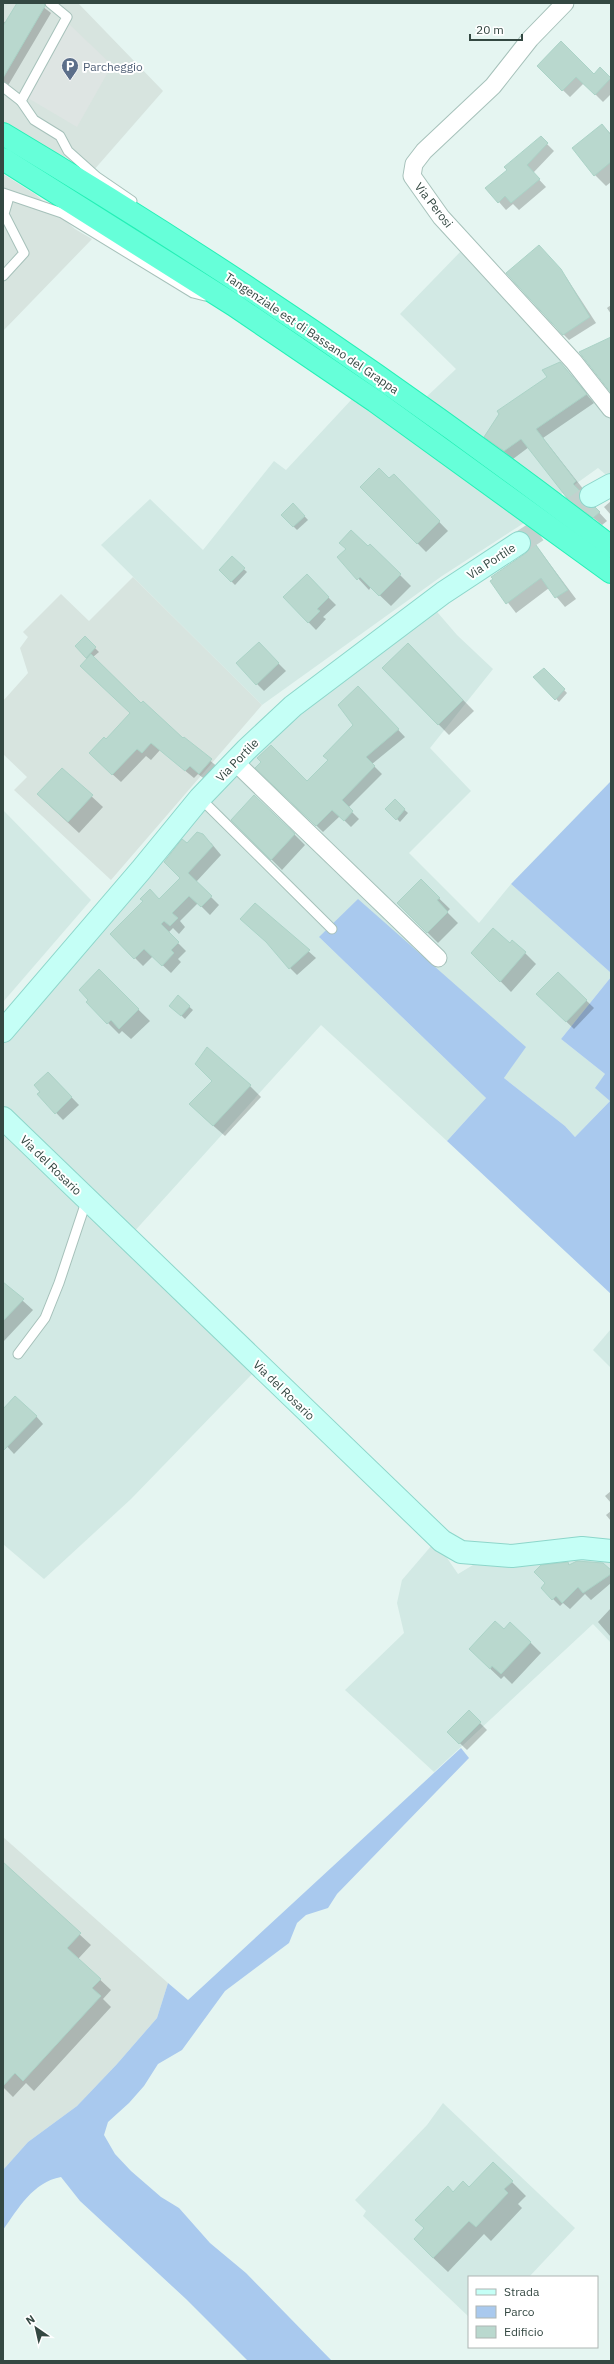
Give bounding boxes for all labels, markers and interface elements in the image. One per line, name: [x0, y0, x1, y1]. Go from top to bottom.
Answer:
scale bar: [470, 16, 522, 42]
text: 20 m: [476, 22, 504, 37]
parking icon: Parcheggio: [60, 56, 80, 81]
place label: Parcheggio: [83, 59, 143, 74]
street label: Via Perosi: [412, 179, 456, 231]
street label: Tangenziale est di Bassano del Grappa: [222, 269, 402, 397]
street label: Via Portile: [464, 540, 518, 582]
street label: Via Portile: [213, 735, 262, 785]
street label: Via del Rosario: [17, 1132, 85, 1198]
street label: Via del Rosario: [250, 1357, 318, 1423]
legend: [468, 2276, 598, 2348]
text: Strada: [504, 2284, 540, 2299]
text: Parco: [504, 2304, 535, 2319]
north arrow: [16, 2308, 56, 2348]
text: N: [23, 2312, 38, 2328]
text: Edificio: [504, 2324, 544, 2339]

